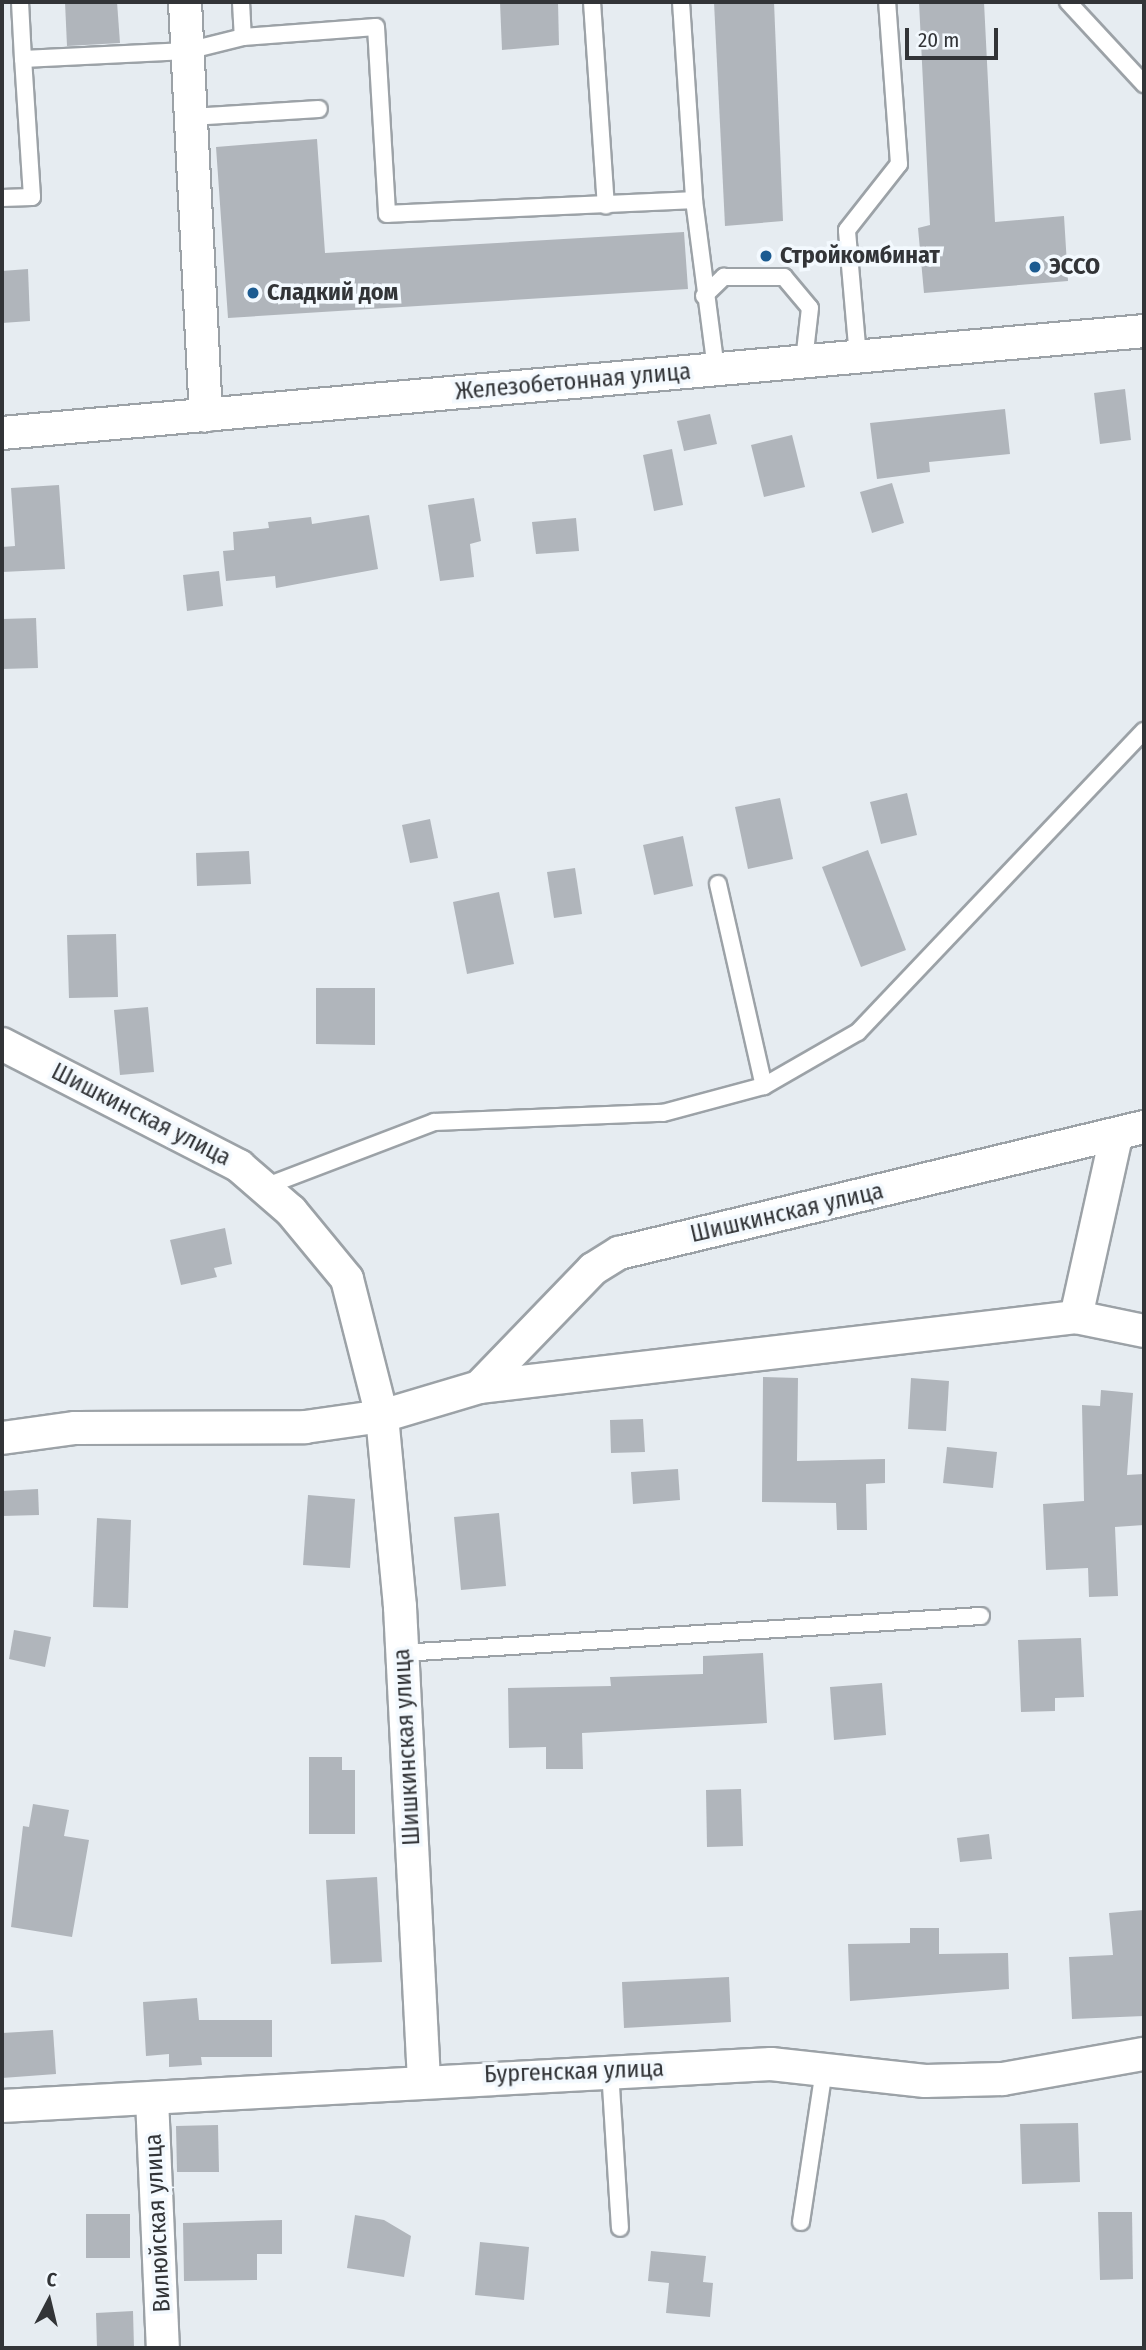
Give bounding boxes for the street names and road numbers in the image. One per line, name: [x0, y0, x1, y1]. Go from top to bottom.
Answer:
street label: Железобетонная улица: [454, 357, 692, 407]
street label: Шишкинская улица: [47, 1057, 235, 1173]
street label: Шишкинская улица: [688, 1177, 886, 1249]
street label: Шишкинская улица: [387, 1648, 427, 1846]
street label: Бургенская улица: [484, 2054, 664, 2090]
street label: Вилюйская улица: [139, 2133, 177, 2313]

